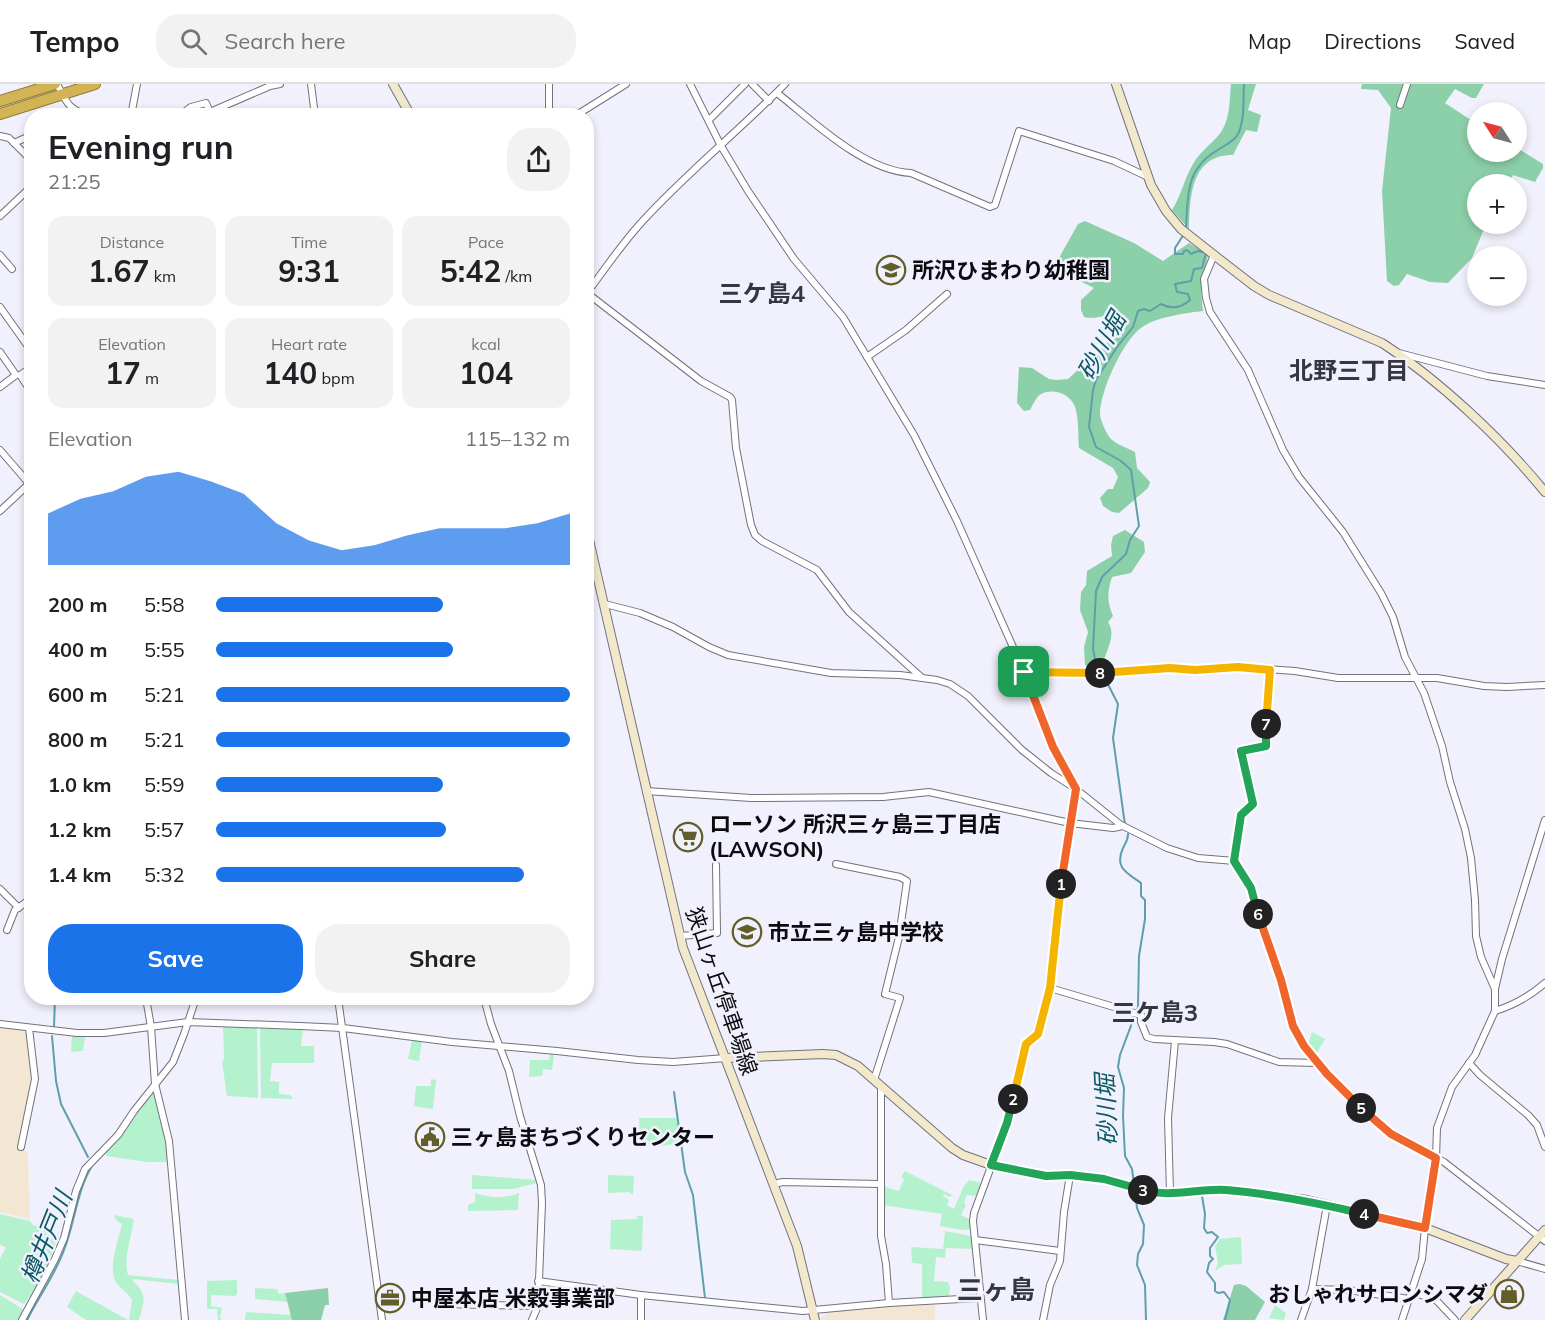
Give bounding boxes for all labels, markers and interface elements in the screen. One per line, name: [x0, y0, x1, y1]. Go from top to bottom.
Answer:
search box: [156, 14, 576, 68]
text: Tempo: [30, 24, 120, 59]
icon: search: [177, 25, 210, 58]
text: Search here: [225, 27, 346, 55]
text: Map: [1248, 28, 1291, 54]
text: Directions: [1324, 28, 1421, 54]
text: Saved: [1454, 28, 1515, 54]
north arrow: [1467, 102, 1527, 162]
map controls: [1467, 102, 1527, 306]
text: Evening run: [48, 126, 234, 167]
button: share: [507, 128, 570, 191]
text: 21:25: [48, 169, 101, 194]
button: +: [1467, 174, 1527, 234]
text: Distance: [100, 232, 164, 252]
text: Time: [291, 232, 327, 252]
text: Pace: [468, 232, 504, 252]
button: −: [1467, 246, 1527, 306]
text: 1.67: [88, 252, 149, 290]
text: 9:31: [278, 252, 340, 290]
text: 5:42: [440, 252, 501, 290]
school or university icon: 所沢ひまわり幼稚園: [875, 254, 907, 286]
place label: 所沢ひまわり幼稚園: [912, 256, 1110, 284]
text: km: [149, 266, 176, 286]
text: /km: [501, 266, 532, 286]
district label: 三ケ島4: [719, 278, 805, 308]
water label: 砂川堀: [1070, 304, 1134, 385]
text: Elevation: [98, 334, 166, 354]
text: Heart rate: [271, 334, 347, 354]
text: kcal: [471, 334, 501, 354]
text: 17: [105, 354, 141, 392]
text: 140: [263, 354, 317, 392]
text: 104: [459, 354, 513, 392]
district label: 北野三丁目: [1289, 355, 1409, 385]
text: m: [141, 368, 159, 388]
text: bpm: [317, 368, 355, 388]
text: Elevation: [48, 426, 133, 451]
text: 115–132 m: [465, 426, 570, 451]
text: 200 m: [48, 592, 107, 617]
text: 5:58: [144, 592, 185, 617]
text: 400 m: [48, 637, 107, 662]
text: 5:55: [144, 637, 185, 662]
pin: [998, 646, 1049, 697]
icon: arrive: [1007, 655, 1040, 688]
pin: 8: [1085, 658, 1115, 688]
text: 8: [1095, 663, 1105, 683]
text: 600 m: [48, 682, 107, 707]
text: 5:21: [144, 682, 185, 707]
pin: 7: [1251, 709, 1281, 739]
text: 7: [1261, 714, 1271, 734]
text: 800 m: [48, 727, 107, 752]
text: 5:21: [144, 727, 185, 752]
text: 1.0 km: [48, 772, 111, 797]
text: 5:59: [144, 772, 185, 797]
place label: ローソン 所沢三ヶ島三丁目店 (LAWSON): [709, 810, 1001, 863]
text: 1.2 km: [48, 817, 111, 842]
text: 5:57: [144, 817, 185, 842]
supermarket icon: ローソン 所沢三ヶ島三丁目店 (LAWSON): [672, 821, 704, 853]
text: 1.4 km: [48, 862, 111, 887]
text: 5:32: [144, 862, 185, 887]
pin: 1: [1046, 869, 1076, 899]
text: 1: [1056, 874, 1066, 894]
pin: 6: [1243, 899, 1273, 929]
street label: 狭山ヶ丘停車場線: [680, 903, 764, 1079]
text: 6: [1253, 904, 1263, 924]
school or university icon: 市立三ヶ島中学校: [731, 916, 763, 948]
place label: 市立三ヶ島中学校: [768, 918, 944, 946]
button: Save: [48, 924, 303, 993]
button: Share: [315, 924, 570, 993]
district label: 三ケ島3: [1112, 997, 1198, 1027]
water label: 砂川堀: [1089, 1069, 1123, 1147]
pin: 2: [998, 1084, 1028, 1114]
text: 2: [1008, 1089, 1018, 1109]
pin: 5: [1346, 1093, 1376, 1123]
text: 5: [1356, 1098, 1366, 1118]
public building icon: 三ヶ島まちづくりセンター: [414, 1121, 446, 1153]
place label: 三ヶ島まちづくりセンター: [451, 1123, 715, 1151]
pin: 3: [1128, 1175, 1158, 1205]
text: 3: [1138, 1180, 1148, 1200]
water label: 樽井戸川: [14, 1184, 79, 1287]
pin: 4: [1349, 1199, 1379, 1229]
text: 4: [1359, 1204, 1369, 1224]
district label: 三ヶ島: [957, 1273, 1035, 1306]
shop icon: おしゃれサロンシマダ: [1493, 1278, 1525, 1310]
place label: おしゃれサロンシマダ: [1268, 1280, 1488, 1308]
office icon: 中屋本店 米穀事業部: [374, 1282, 406, 1314]
place label: 中屋本店 米穀事業部: [411, 1284, 615, 1312]

